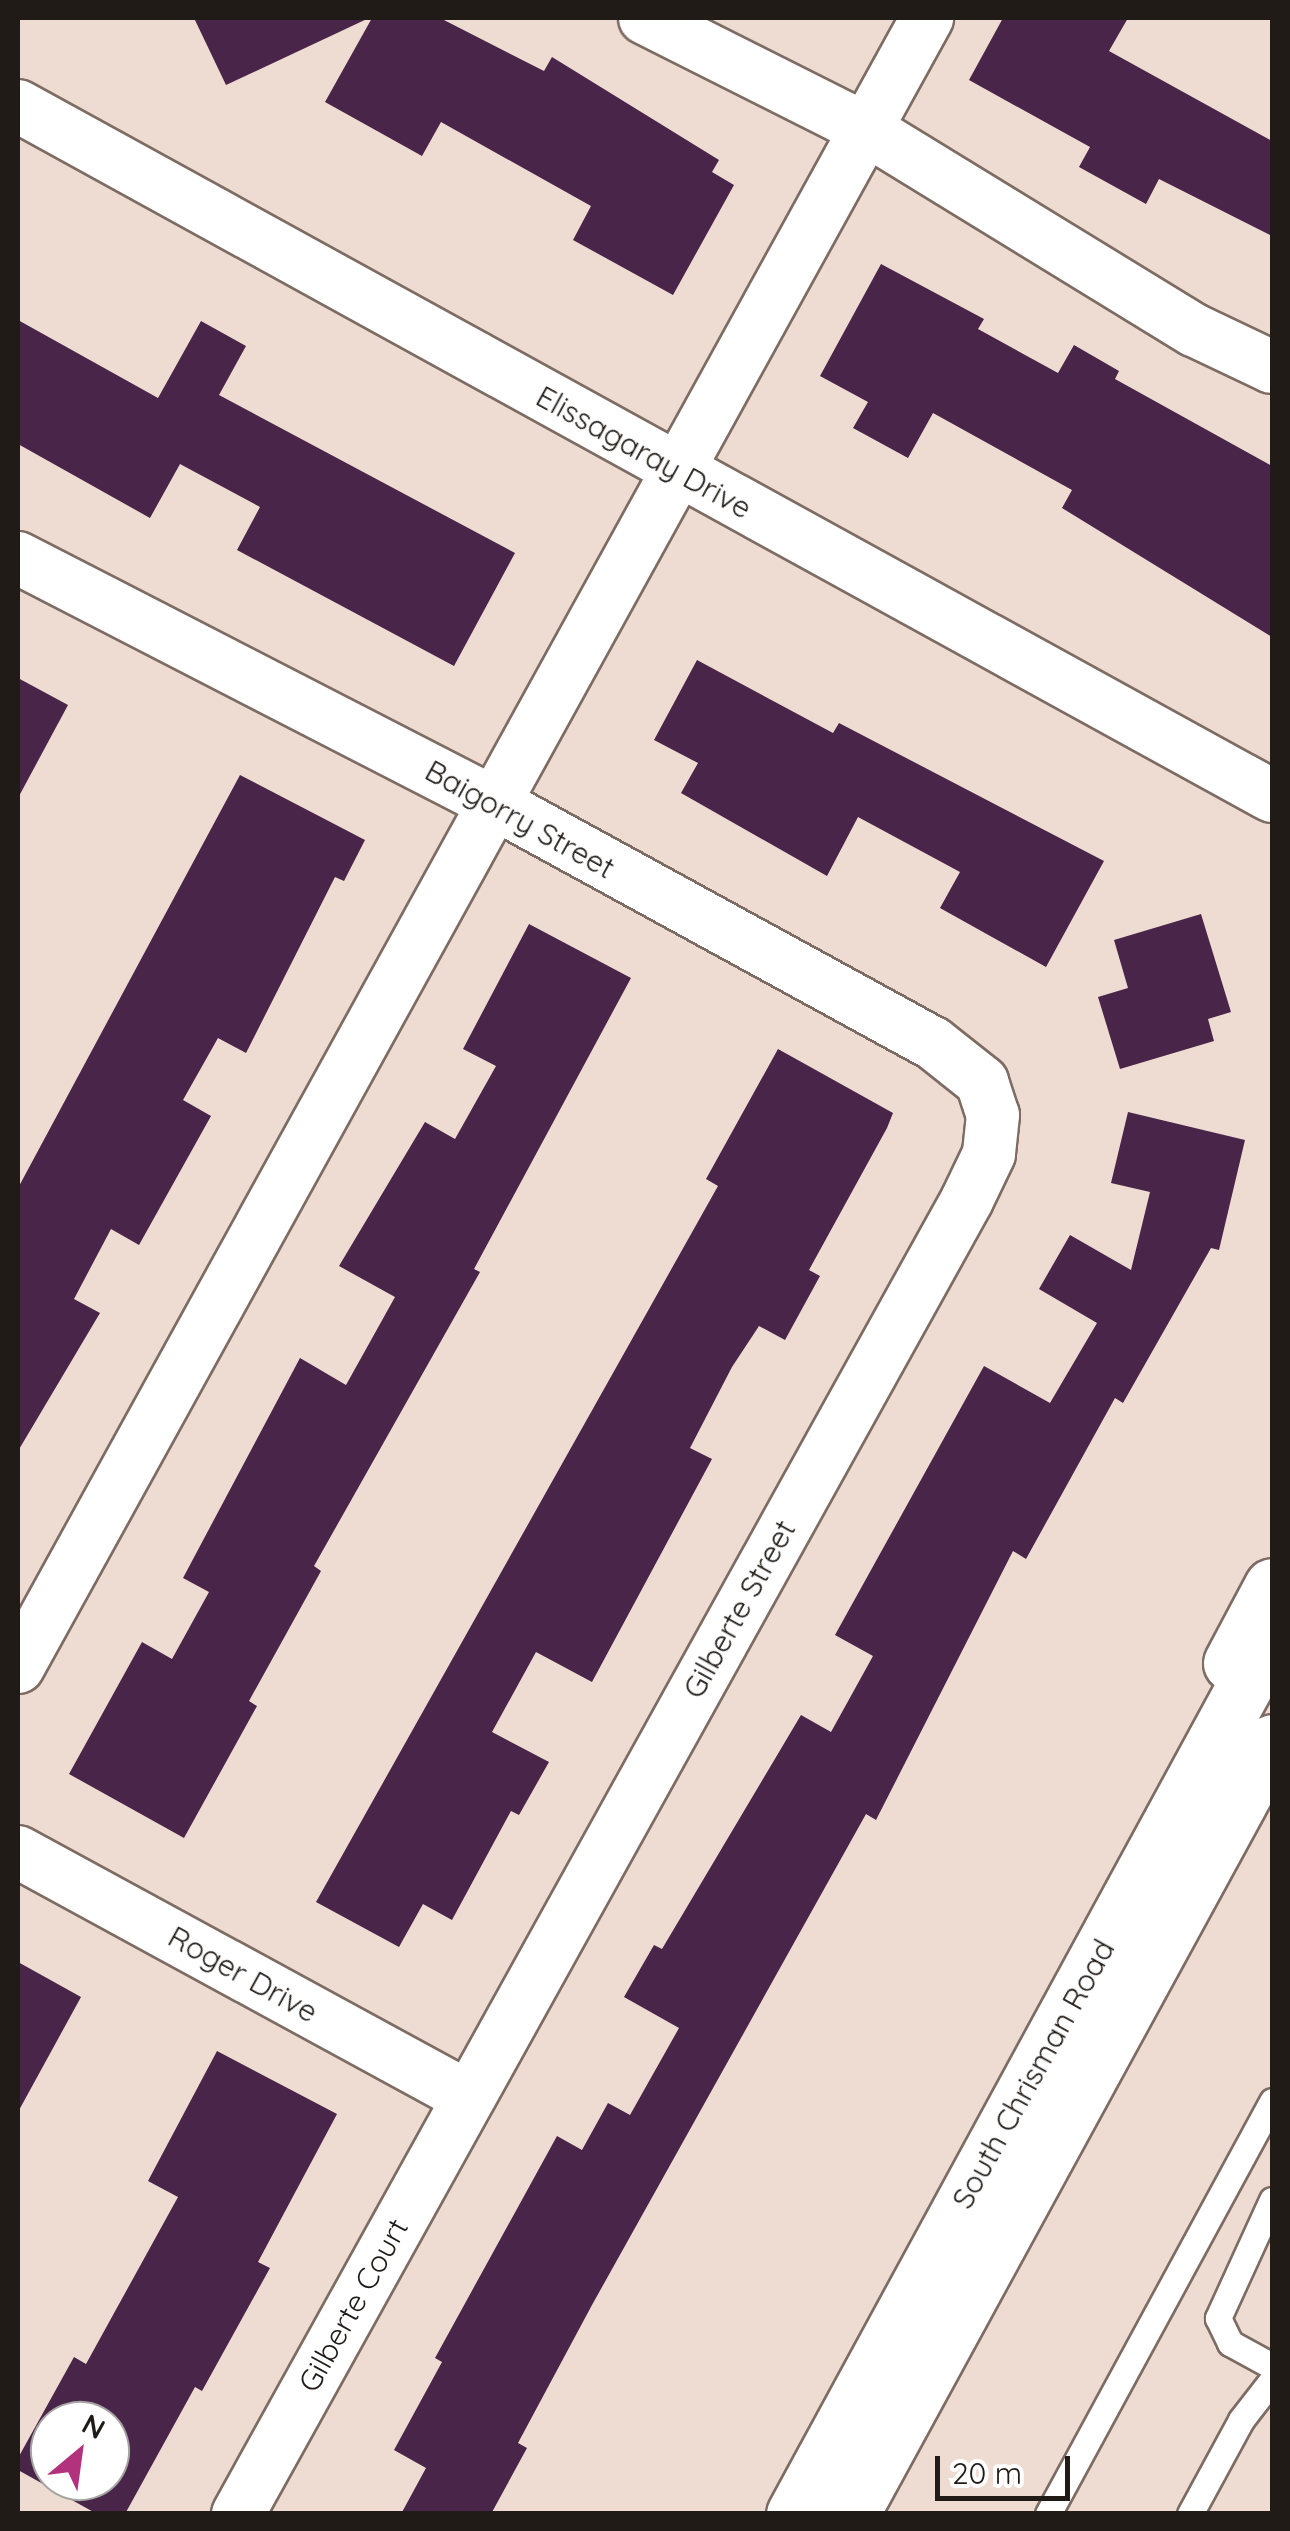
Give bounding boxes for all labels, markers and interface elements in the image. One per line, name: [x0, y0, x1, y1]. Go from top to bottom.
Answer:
street label: Elissagaray Drive: [530, 378, 758, 526]
street label: Baigorry Street: [419, 752, 621, 886]
street label: Gilberte Street: [675, 1514, 803, 1704]
street label: Roger Drive: [162, 1918, 324, 2030]
street label: South Chrisman Road: [944, 1933, 1122, 2215]
street label: Gilberte Court: [291, 2212, 415, 2398]
north arrow: [30, 2401, 130, 2501]
text: N: [76, 2406, 111, 2446]
scale bar: [940, 2436, 1075, 2498]
text: 20 m: [952, 2454, 1022, 2492]

